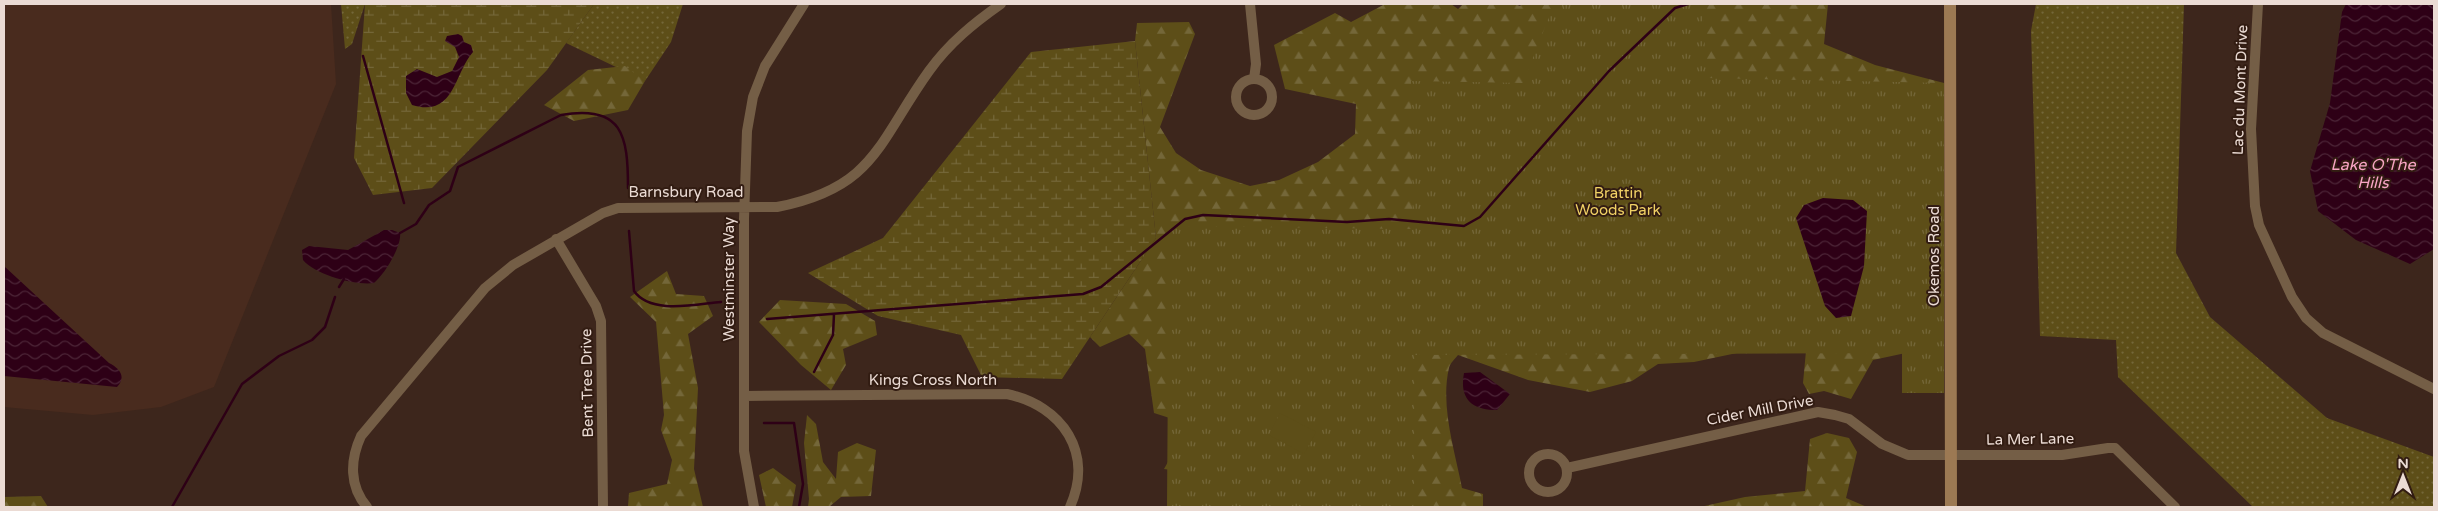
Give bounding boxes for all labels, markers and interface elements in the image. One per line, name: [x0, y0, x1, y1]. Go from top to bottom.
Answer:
street label: Lac du Mont Drive: [2229, 25, 2251, 155]
water label: Lake O'The Hills: [2331, 155, 2416, 193]
street label: Barnsbury Road: [629, 183, 743, 201]
park label: Brattin Woods Park: [1575, 184, 1661, 219]
street label: Okemos Road: [1925, 206, 1943, 306]
street label: Westminster Way: [720, 217, 738, 341]
street label: Bent Tree Drive: [577, 328, 597, 438]
street label: Kings Cross North: [869, 371, 997, 389]
street label: Cider Mill Drive: [1705, 391, 1815, 429]
street label: La Mer Lane: [1986, 429, 2074, 449]
north arrow: [2378, 451, 2428, 501]
text: N: [2397, 455, 2409, 472]

